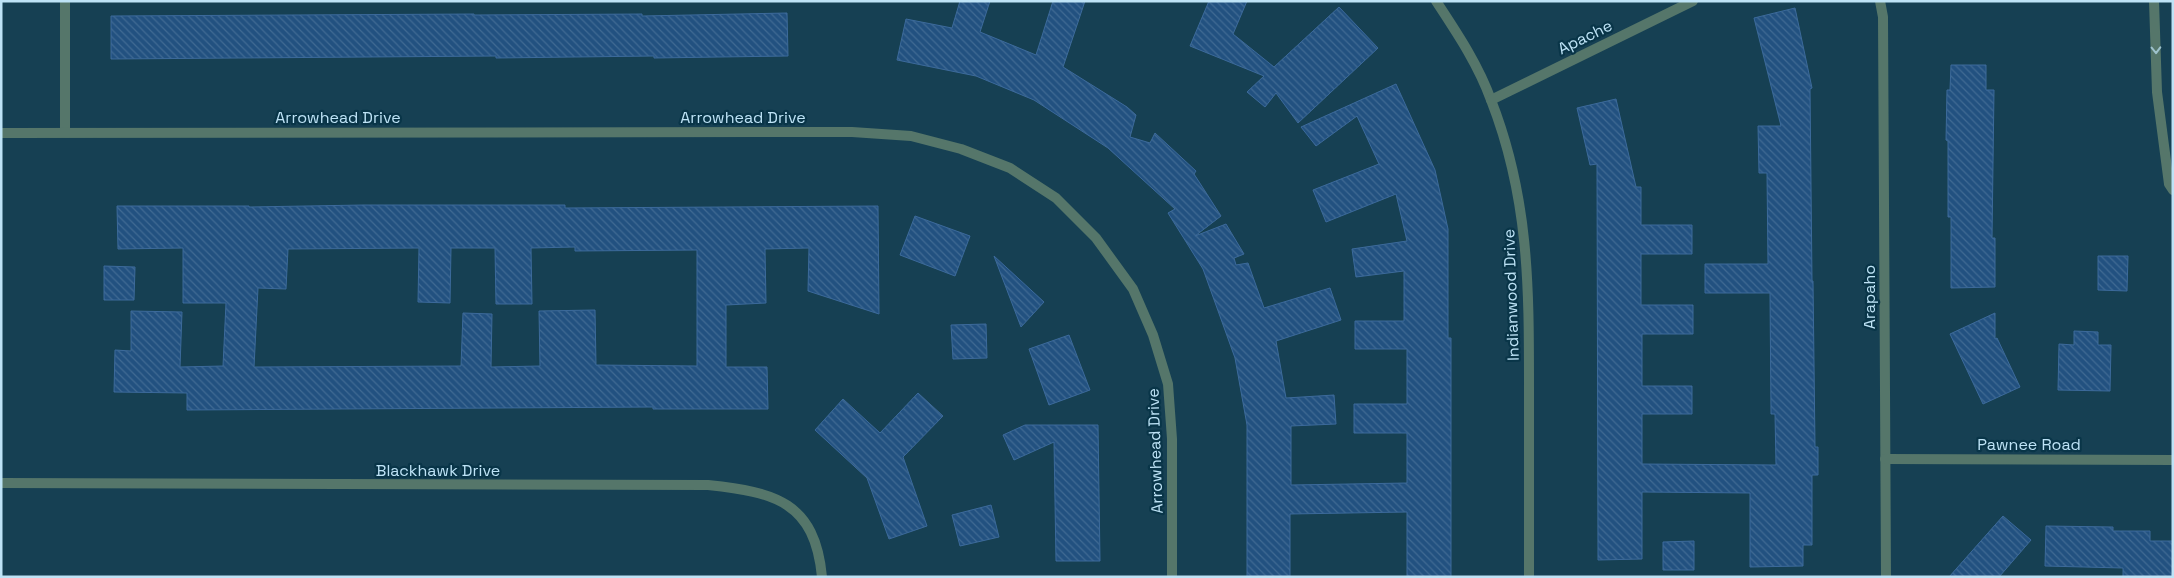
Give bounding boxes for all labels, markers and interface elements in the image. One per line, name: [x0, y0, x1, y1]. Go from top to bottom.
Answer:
street label: Apache: [1554, 15, 1616, 59]
one-way arrow: [2151, 46, 2161, 54]
street label: Arrowhead Drive: [275, 107, 401, 128]
street label: Arrowhead Drive: [680, 107, 806, 128]
street label: Indianwood Drive: [1498, 229, 1524, 361]
street label: Arapaho: [1859, 265, 1880, 329]
street label: Arrowhead Drive: [1142, 388, 1168, 514]
street label: Pawnee Road: [1977, 434, 2081, 455]
street label: Blackhawk Drive: [376, 460, 500, 481]

